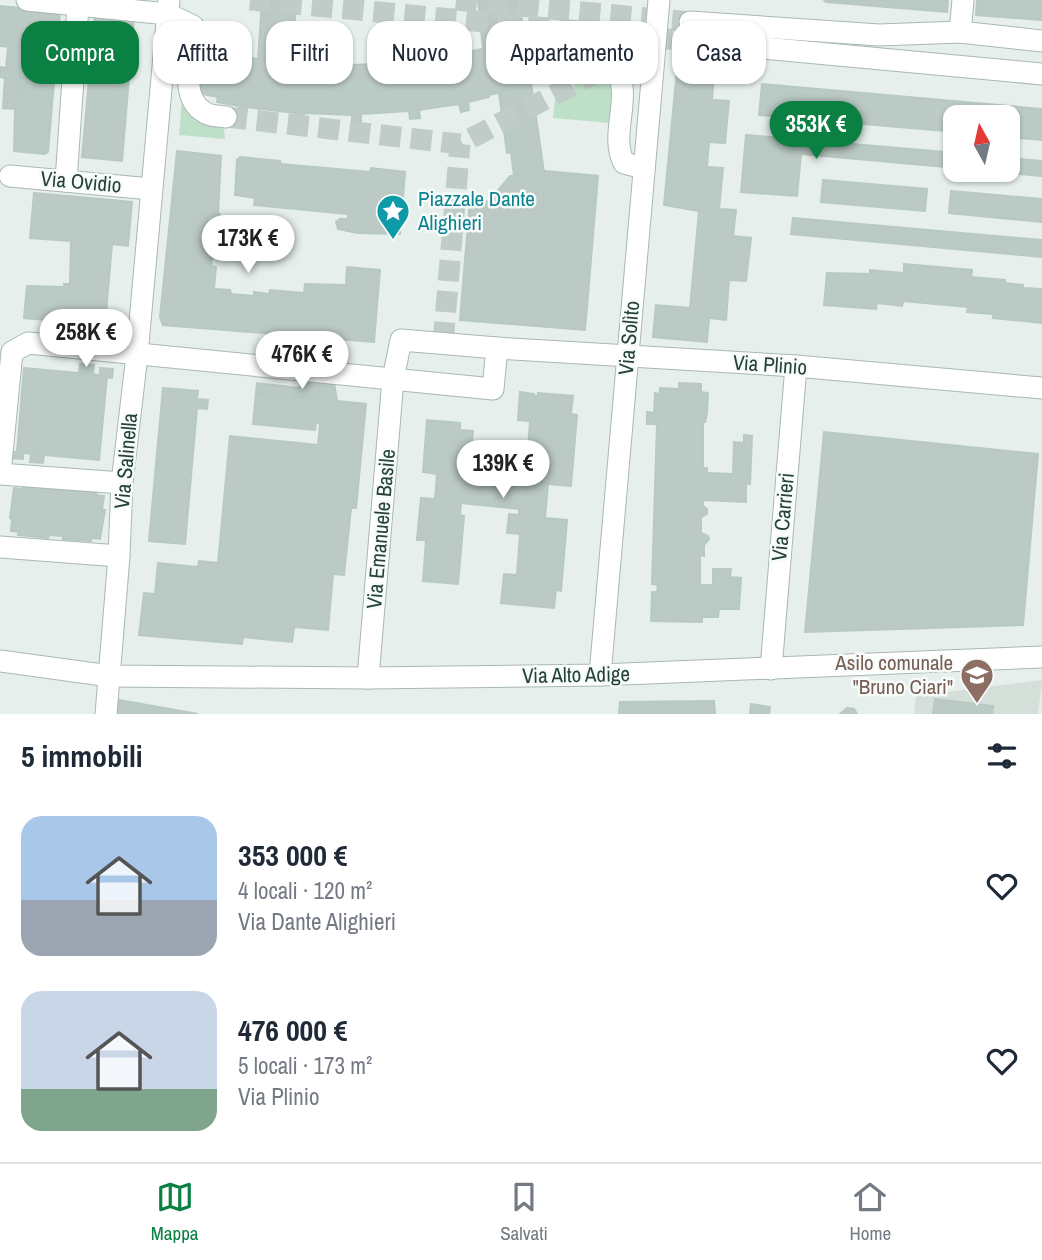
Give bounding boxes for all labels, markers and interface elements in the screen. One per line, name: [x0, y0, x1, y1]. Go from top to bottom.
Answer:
chip: Compra: [21, 21, 139, 84]
chip: Affitta: [153, 21, 252, 84]
chip: Filtri: [266, 21, 353, 84]
chip: Nuovo: [367, 21, 472, 84]
chip: Appartamento: [486, 21, 658, 84]
chip: Casa: [672, 21, 766, 84]
pin: 353K €: [759, 102, 873, 161]
north arrow: [943, 105, 1020, 182]
map controls: [943, 105, 1020, 182]
text: 353K €: [786, 108, 846, 139]
street label: Via Ovidio: [39, 164, 123, 199]
place label: Piazzale Dante Alighieri: [417, 184, 535, 237]
place icon: Piazzale Dante Alighieri: [374, 192, 412, 241]
pin: 173K €: [191, 216, 305, 275]
text: 173K €: [218, 222, 278, 253]
street label: Via Solìto: [611, 300, 646, 376]
pin: 258K €: [29, 310, 143, 369]
text: 258K €: [56, 316, 116, 347]
pin: 476K €: [245, 332, 359, 391]
text: 476K €: [272, 338, 332, 369]
street label: Via Plinio: [732, 347, 808, 382]
street label: Via Salinella: [107, 411, 144, 510]
pin: 139K €: [446, 440, 560, 500]
text: 139K €: [473, 447, 533, 478]
street label: Via Emanuele Basile: [359, 448, 402, 610]
street label: Via Carrieri: [764, 472, 801, 562]
place label: Asilo comunale "Bruno Ciari": [834, 648, 953, 701]
school or university icon: Asilo comunale "Bruno Ciari": [958, 656, 996, 705]
street label: Via Alto Adige: [522, 659, 630, 690]
text: 5 immobili: [21, 736, 143, 776]
icon: filters: [983, 737, 1021, 775]
text: 353 000 €: [238, 835, 347, 875]
icon: home: [77, 844, 161, 928]
icon: heart: [983, 867, 1021, 905]
text: 4 locali · 120 m²: [238, 875, 372, 906]
text: Via Dante Alighieri: [238, 906, 396, 937]
text: 476 000 €: [238, 1010, 347, 1050]
icon: home: [77, 1019, 161, 1103]
icon: heart: [983, 1042, 1021, 1080]
text: 5 locali · 173 m²: [238, 1050, 372, 1081]
text: Via Plinio: [238, 1081, 319, 1112]
tab: Mappa: [151, 1178, 199, 1246]
tab: Salvati: [500, 1178, 548, 1246]
tab: Home: [850, 1178, 891, 1246]

